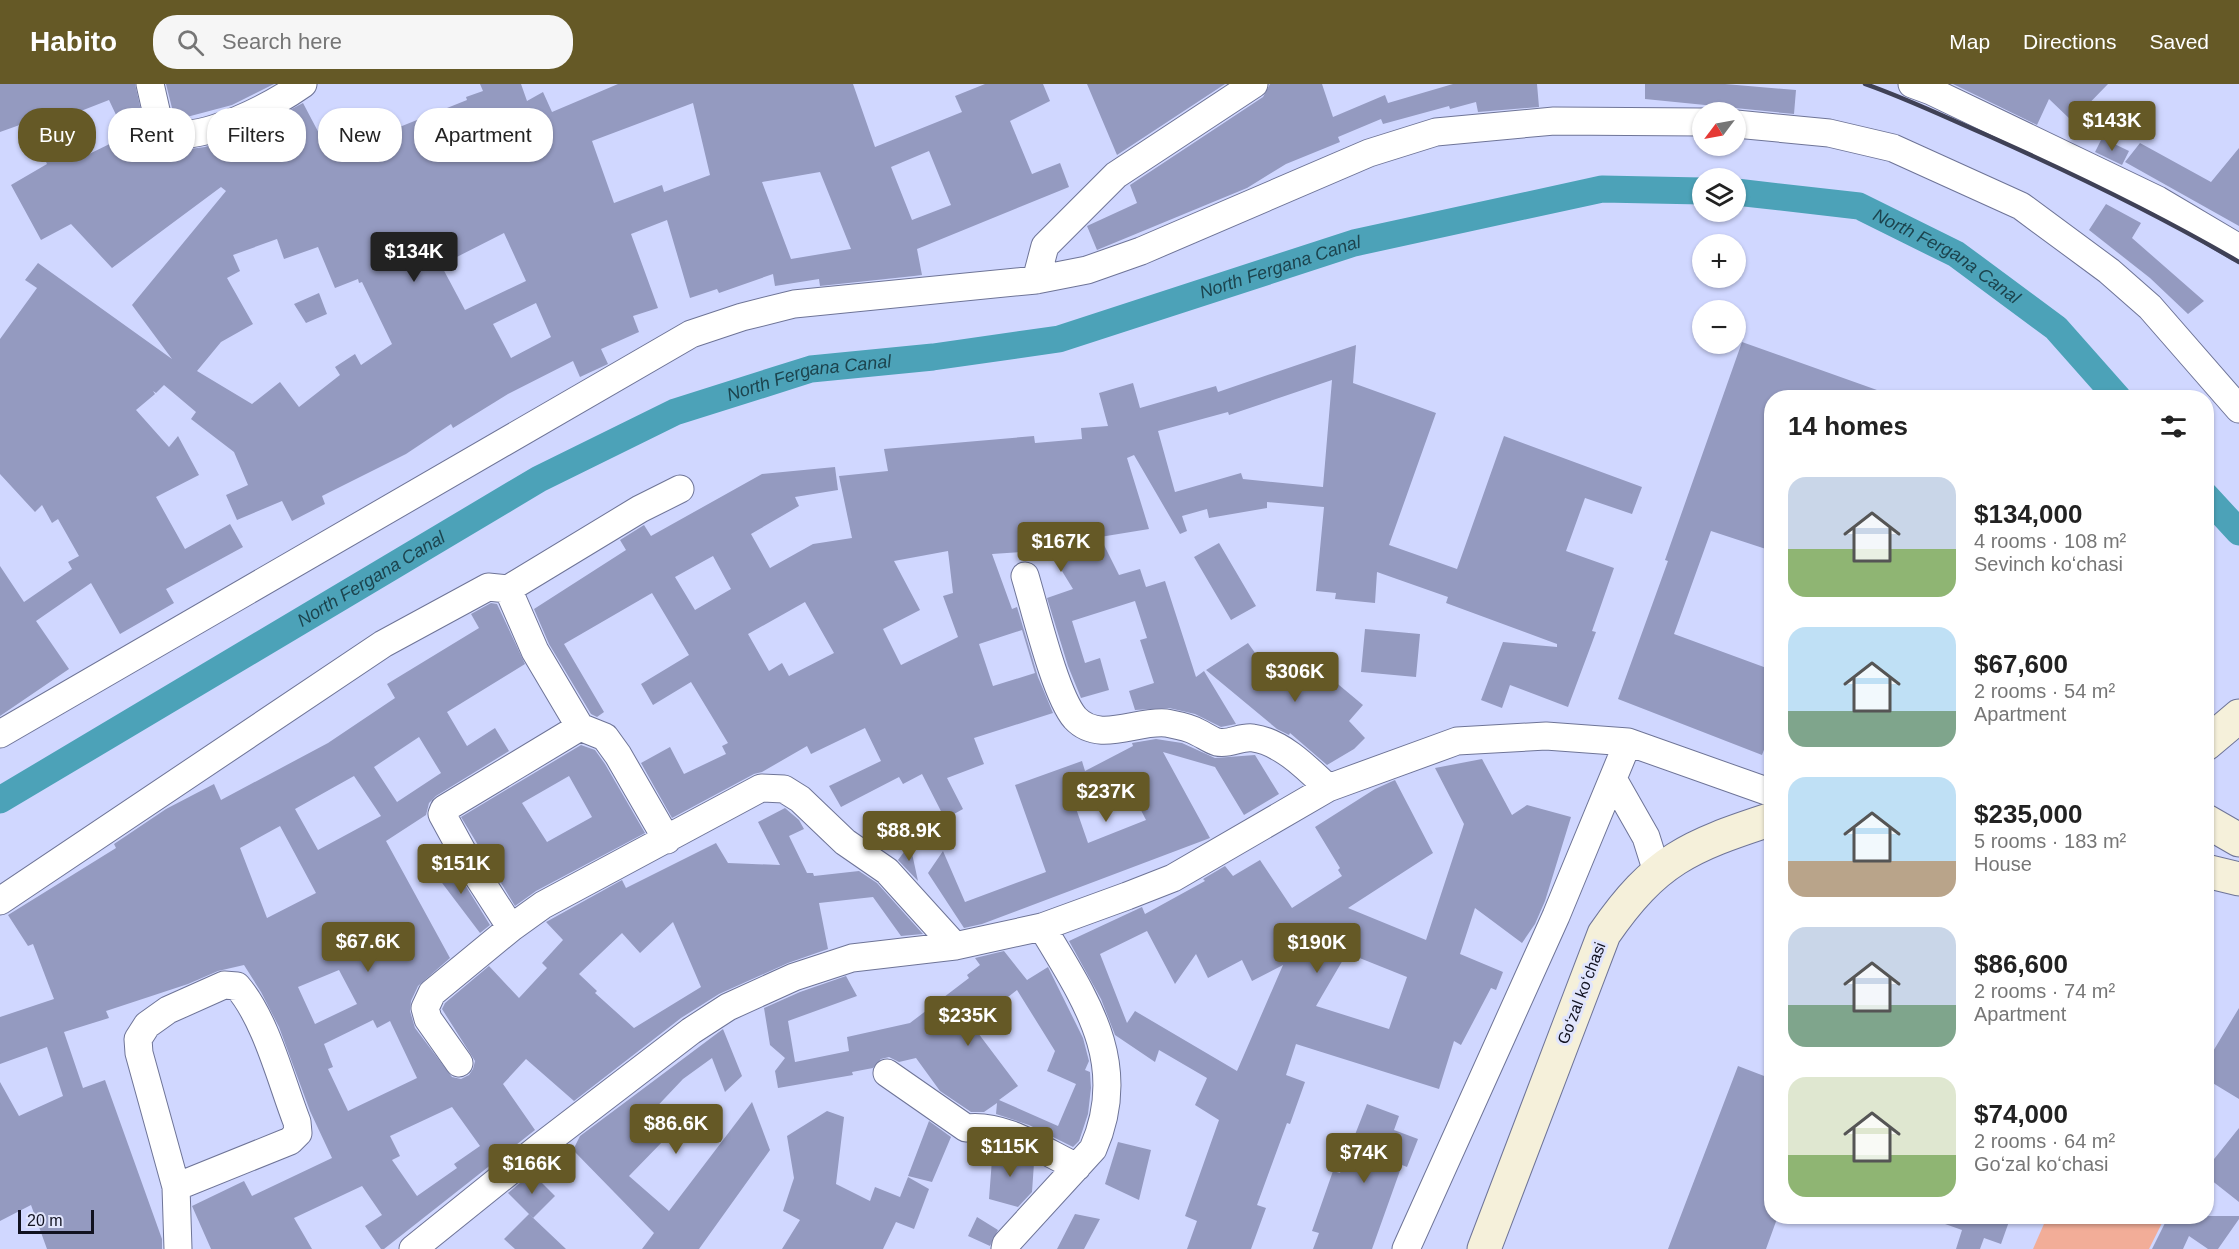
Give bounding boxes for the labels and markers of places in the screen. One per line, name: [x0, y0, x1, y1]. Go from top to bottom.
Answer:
pin: $143K: [2070, 101, 2154, 152]
pin: $134K: [372, 232, 456, 283]
pin: $167K: [1019, 522, 1103, 573]
pin: $306K: [1253, 652, 1337, 703]
pin: $237K: [1064, 772, 1148, 823]
pin: $88.9K: [860, 811, 958, 862]
pin: $151K: [419, 844, 503, 895]
pin: $67.6K: [319, 922, 417, 973]
pin: $190K: [1275, 923, 1359, 974]
pin: $235K: [926, 996, 1010, 1047]
pin: $86.6K: [627, 1104, 725, 1155]
pin: $115K: [968, 1127, 1052, 1178]
pin: $74K: [1328, 1133, 1400, 1184]
pin: $166K: [490, 1144, 574, 1195]

